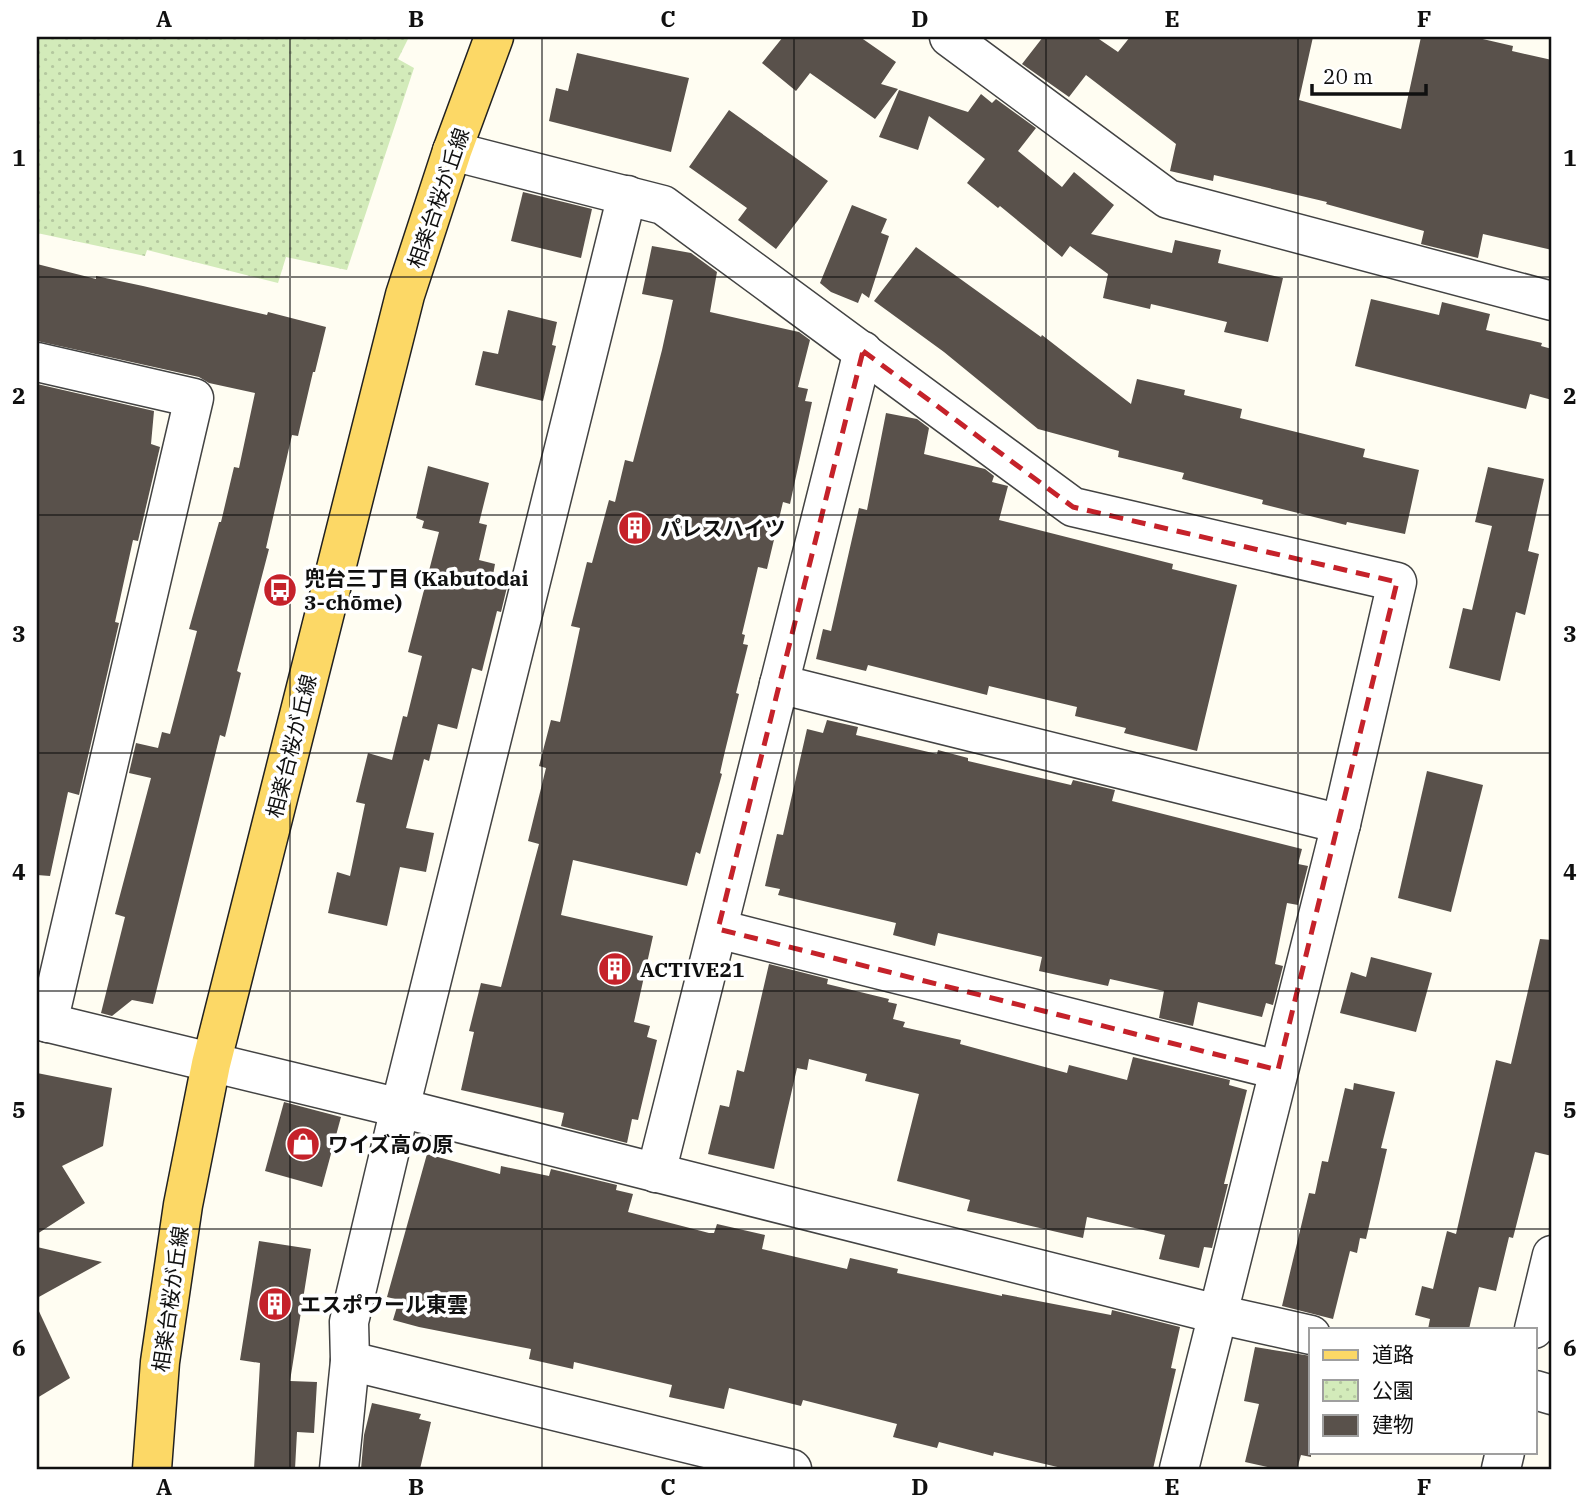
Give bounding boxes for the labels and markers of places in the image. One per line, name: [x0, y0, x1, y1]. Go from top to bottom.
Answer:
building icon: パレスハイツ: [616, 509, 654, 547]
place label: パレスハイツ: [660, 514, 786, 542]
place label: 兜台三丁目 (Kabutodai 3-chōme): [304, 564, 529, 616]
bus stop icon: 兜台三丁目 (Kabutodai 3-chōme): [261, 571, 299, 609]
building icon: ACTIVE21: [596, 950, 634, 988]
place label: ACTIVE21: [640, 955, 745, 983]
shop icon: ワイズ高の原: [284, 1125, 322, 1163]
place label: ワイズ高の原: [328, 1130, 453, 1158]
building icon: エスポワール東雲: [256, 1285, 294, 1323]
place label: エスポワール東雲: [300, 1290, 468, 1318]

